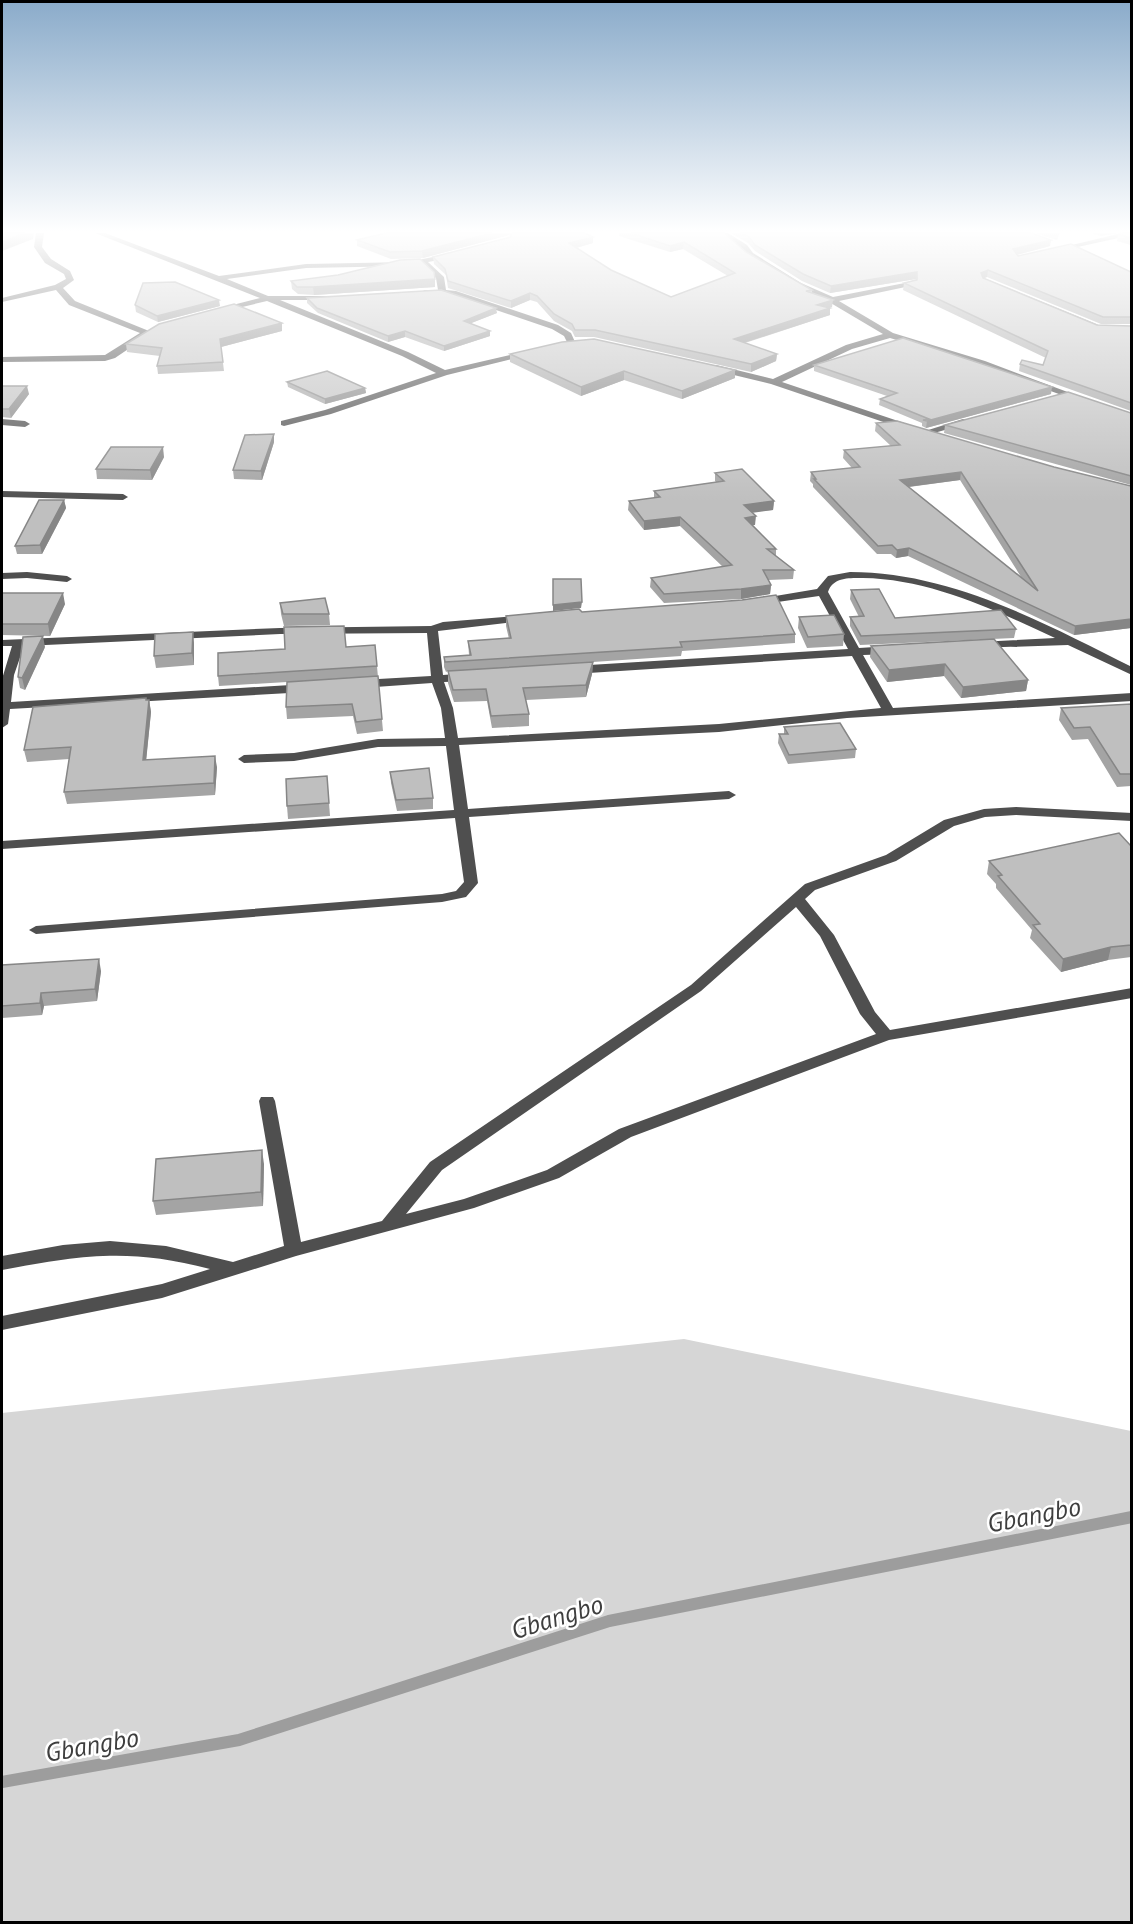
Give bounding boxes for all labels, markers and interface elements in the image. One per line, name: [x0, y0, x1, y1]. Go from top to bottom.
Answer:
water label: Gbangbo: [984, 1489, 1084, 1540]
water label: Gbangbo: [507, 1587, 607, 1646]
water label: Gbangbo: [42, 1720, 141, 1769]

